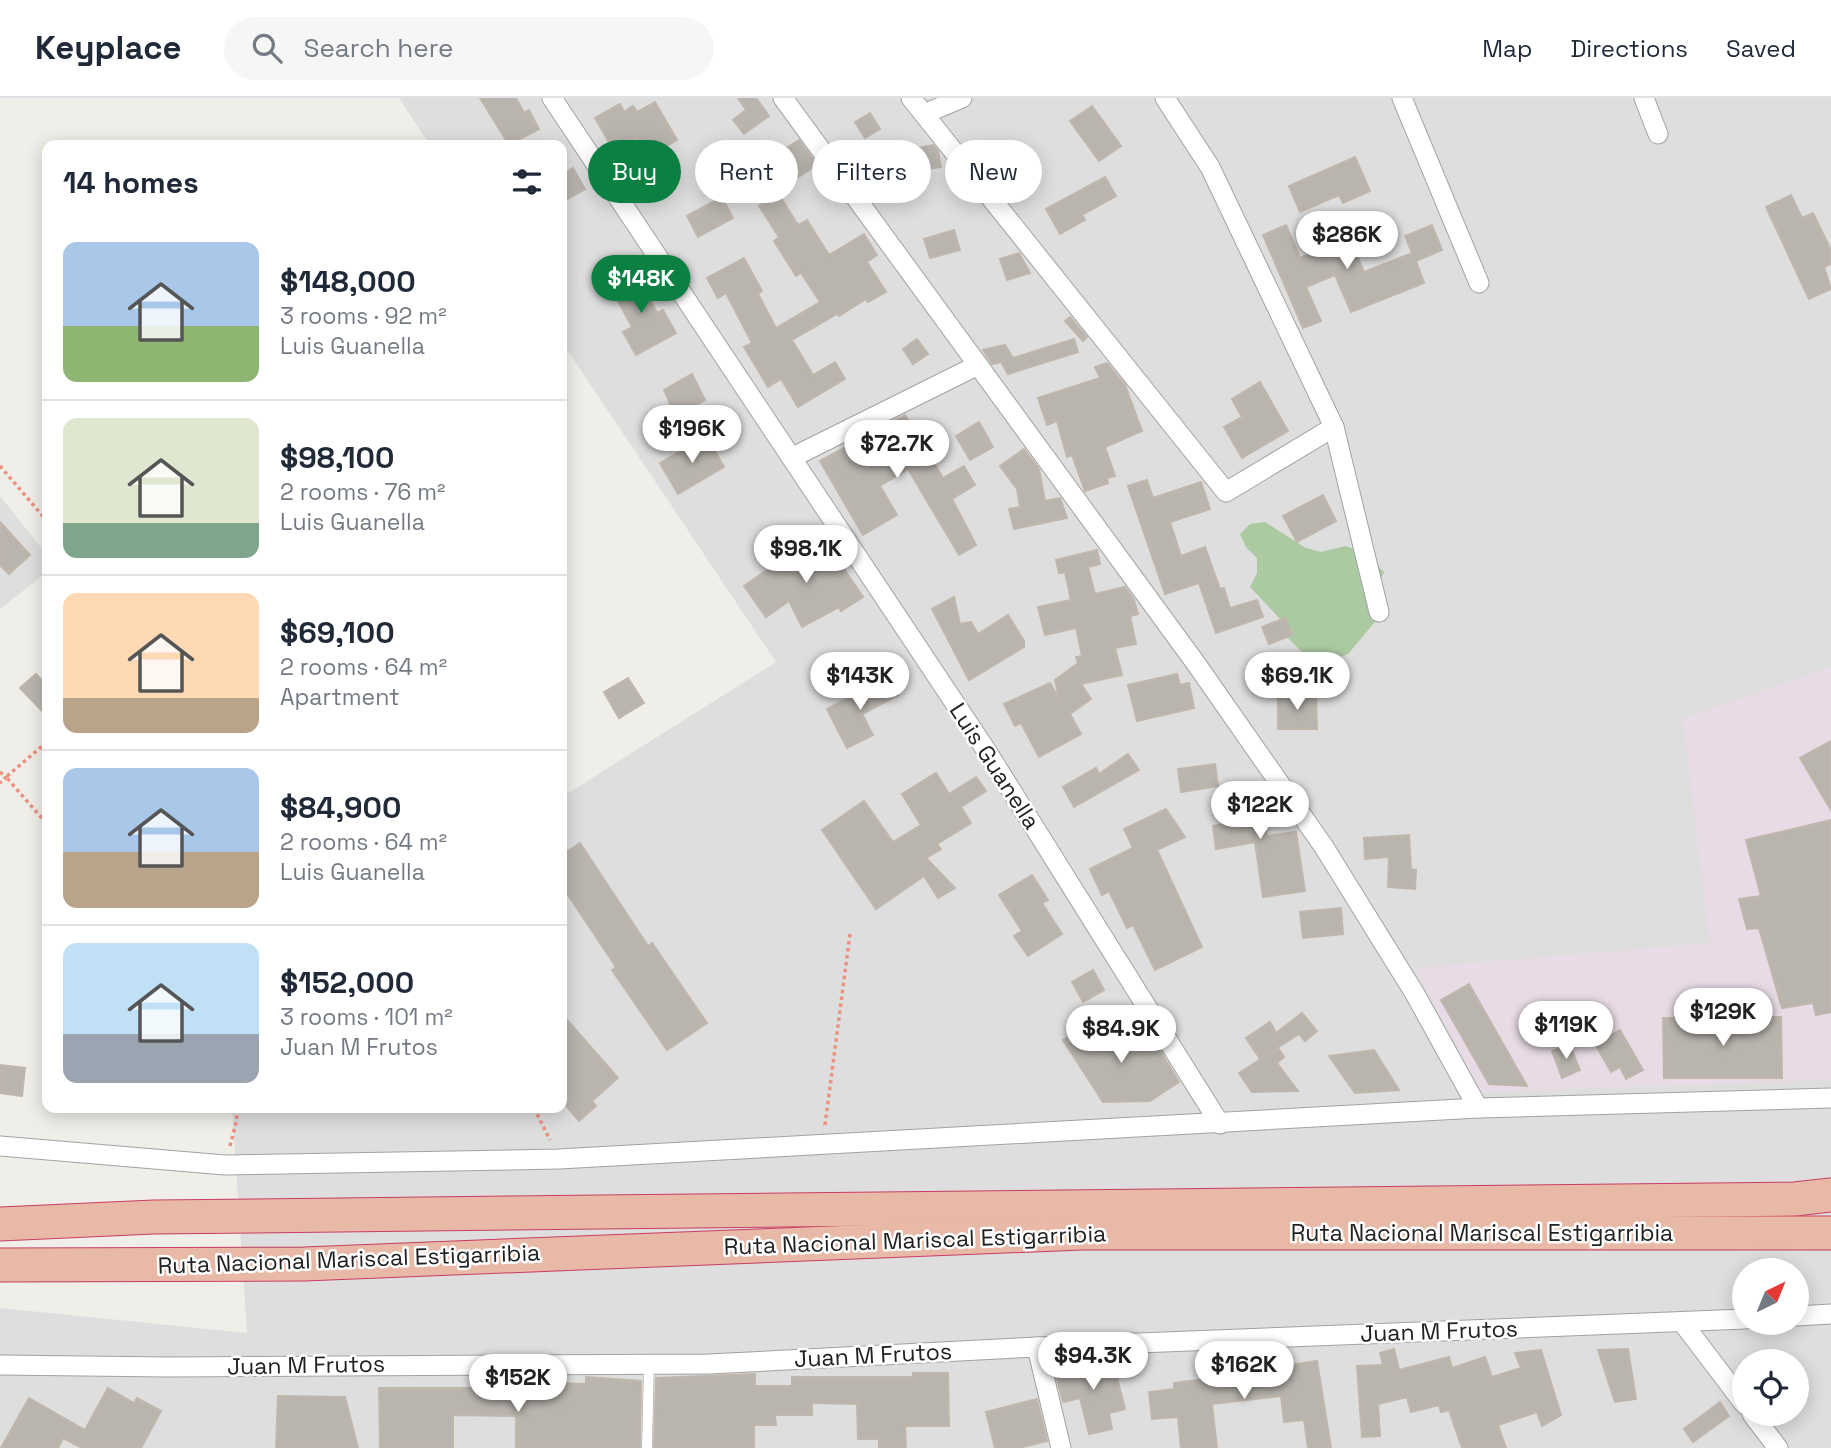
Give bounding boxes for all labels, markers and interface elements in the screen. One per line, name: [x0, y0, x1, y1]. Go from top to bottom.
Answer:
search box: [224, 17, 714, 80]
text: Keyplace: [35, 27, 182, 69]
icon: search: [248, 29, 286, 67]
text: Search here: [304, 31, 453, 65]
text: Map: [1482, 33, 1532, 64]
text: Directions: [1570, 33, 1688, 64]
text: Saved: [1726, 33, 1796, 64]
chip: Buy: [588, 140, 681, 203]
chip: Rent: [695, 140, 798, 203]
chip: Filters: [812, 140, 931, 203]
chip: New: [945, 140, 1042, 203]
text: 14 homes: [63, 163, 199, 202]
icon: filters: [508, 163, 546, 201]
pin: $286K: [1298, 212, 1396, 271]
text: $286K: [1312, 219, 1382, 249]
pin: $148K: [592, 256, 690, 315]
text: $148,000: [280, 262, 416, 301]
text: $148K: [607, 263, 675, 293]
icon: home: [119, 270, 203, 354]
text: 3 rooms · 92 m²: [280, 301, 447, 331]
text: Luis Guanella: [280, 331, 425, 361]
pin: $196K: [643, 406, 741, 465]
text: $196K: [658, 413, 726, 443]
pin: $72.7K: [840, 420, 954, 480]
text: $72.7K: [860, 428, 934, 458]
text: $98,100: [280, 438, 394, 477]
icon: home: [119, 446, 203, 530]
text: 2 rooms · 76 m²: [280, 477, 445, 507]
text: Luis Guanella: [280, 507, 425, 537]
pin: $98.1K: [749, 526, 863, 585]
text: $98.1K: [770, 533, 842, 563]
text: $69,100: [280, 613, 395, 652]
icon: home: [119, 621, 203, 705]
text: 2 rooms · 64 m²: [280, 652, 447, 682]
pin: $143K: [811, 652, 909, 712]
pin: $69.1K: [1240, 652, 1354, 712]
text: $143K: [826, 660, 894, 690]
text: $69.1K: [1261, 660, 1333, 690]
text: Apartment: [280, 682, 400, 712]
street label: Luis Guanella: [943, 697, 1047, 835]
pin: $122K: [1211, 782, 1309, 841]
text: $84,900: [280, 788, 401, 827]
text: $122K: [1227, 789, 1293, 819]
icon: home: [119, 796, 203, 880]
text: 2 rooms · 64 m²: [280, 827, 447, 857]
text: Luis Guanella: [280, 857, 425, 887]
text: $152,000: [280, 963, 414, 1002]
icon: home: [119, 971, 203, 1055]
pin: $129K: [1674, 988, 1772, 1048]
text: $129K: [1690, 996, 1756, 1026]
text: 3 rooms · 101 m²: [280, 1002, 453, 1032]
pin: $119K: [1517, 1002, 1615, 1061]
pin: $84.9K: [1064, 1006, 1178, 1065]
text: $119K: [1534, 1009, 1598, 1039]
text: $84.9K: [1082, 1013, 1160, 1043]
text: Juan M Frutos: [280, 1032, 438, 1062]
street label: Ruta Nacional Mariscal Estigarribia: [723, 1218, 1107, 1262]
street label: Ruta Nacional Mariscal Estigarribia: [1291, 1218, 1673, 1248]
street label: Ruta Nacional Mariscal Estigarribia: [157, 1237, 541, 1281]
north arrow: [1732, 1258, 1810, 1335]
map controls: [1732, 1258, 1809, 1426]
street label: Juan M Frutos: [1360, 1313, 1518, 1349]
pin: $94.3K: [1036, 1332, 1150, 1392]
street label: Juan M Frutos: [793, 1336, 953, 1374]
text: $94.3K: [1054, 1340, 1132, 1370]
pin: $162K: [1195, 1342, 1293, 1401]
street label: Juan M Frutos: [227, 1349, 385, 1381]
text: $162K: [1211, 1349, 1277, 1379]
button: locate: [1732, 1349, 1809, 1426]
pin: $152K: [469, 1354, 567, 1414]
text: $152K: [485, 1362, 551, 1392]

